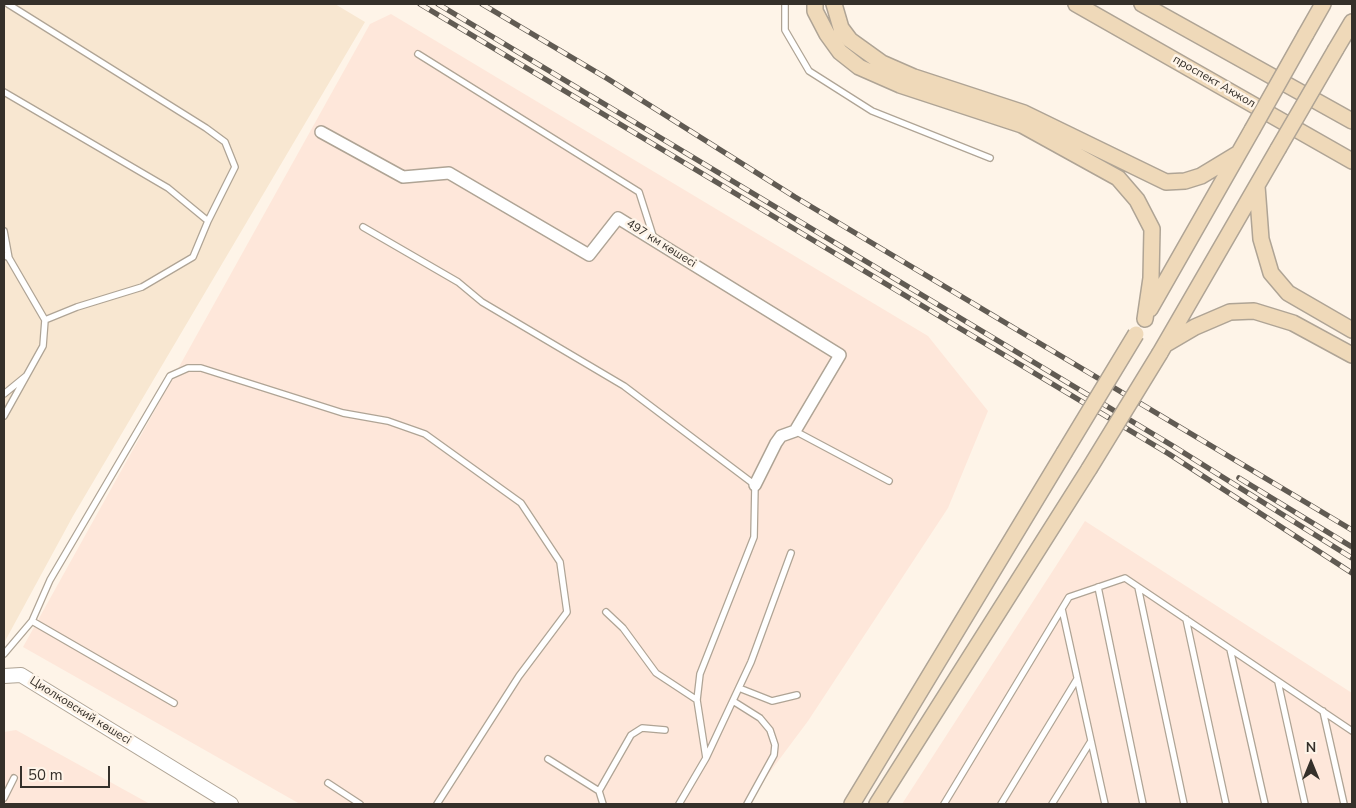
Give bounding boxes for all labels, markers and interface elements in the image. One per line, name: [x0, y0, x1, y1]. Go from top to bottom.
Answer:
street label: проспект Акжол: [1170, 53, 1258, 111]
street label: 497 км көшесі: [623, 217, 699, 271]
street label: Циолковский көшесі: [27, 674, 133, 748]
north arrow: [1286, 738, 1336, 788]
text: N: [1306, 738, 1316, 757]
scale bar: [22, 756, 112, 788]
text: 50 m: [28, 765, 63, 785]

